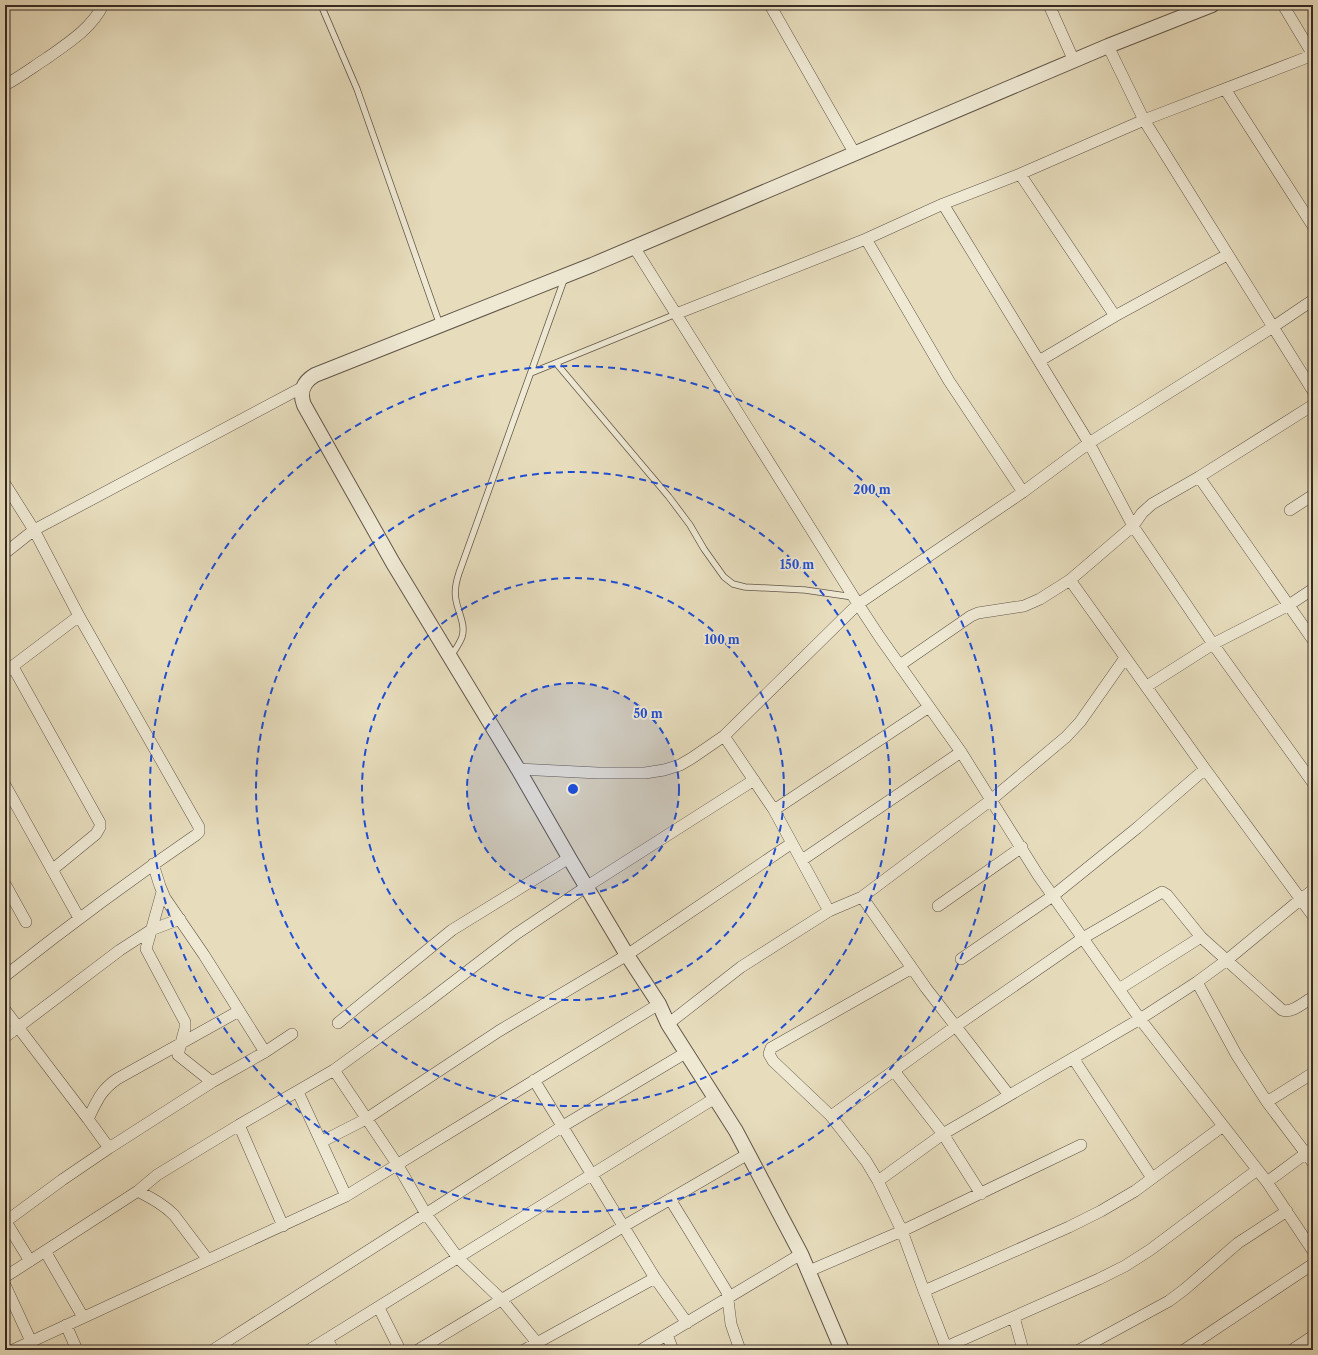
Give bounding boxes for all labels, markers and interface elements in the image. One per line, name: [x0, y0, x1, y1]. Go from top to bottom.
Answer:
text: 200 m: [853, 482, 891, 497]
text: 150 m: [780, 557, 814, 572]
text: 100 m: [704, 632, 740, 647]
text: 50 m: [633, 706, 663, 721]
centre of rings: [566, 782, 580, 796]

